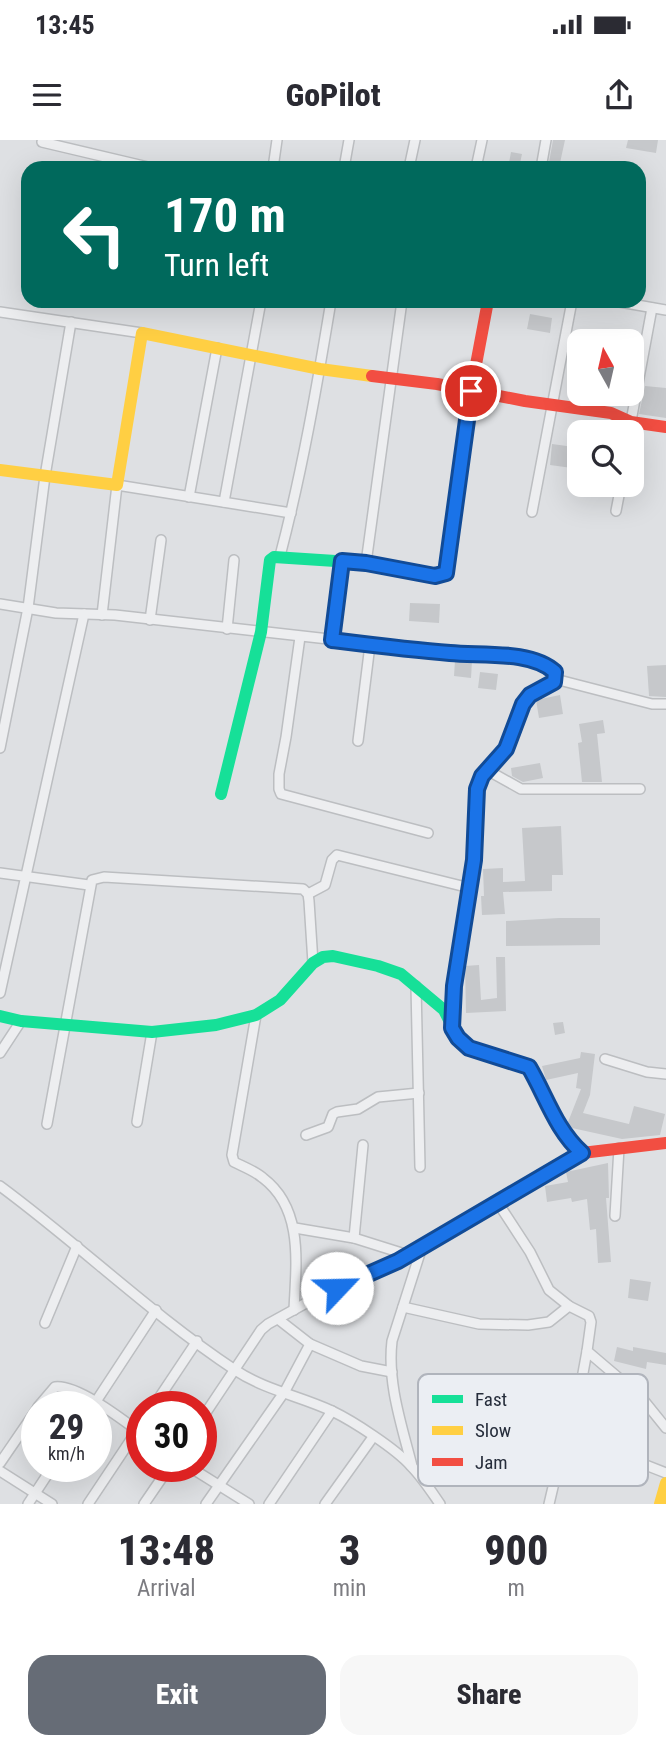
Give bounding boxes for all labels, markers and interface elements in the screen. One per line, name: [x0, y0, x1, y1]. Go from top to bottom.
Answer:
text: 13:45: [35, 10, 95, 40]
icon: menu: [28, 76, 66, 114]
text: GoPilot: [285, 76, 381, 114]
icon: share: [600, 76, 638, 114]
text: 170 m: [164, 187, 286, 244]
icon: left: [49, 189, 140, 280]
text: Turn left: [164, 246, 269, 284]
north arrow: [567, 329, 644, 406]
map controls: [567, 329, 644, 497]
pin: [441, 361, 501, 421]
icon: arrive: [452, 372, 490, 410]
button: search: [567, 420, 644, 497]
position arrow: [300, 1251, 374, 1325]
legend: [418, 1374, 648, 1486]
text: Fast: [475, 1388, 507, 1411]
speed limit sign: 30: [126, 1391, 217, 1482]
text: 29: [49, 1407, 84, 1448]
text: Slow: [475, 1419, 511, 1442]
text: km/h: [48, 1443, 85, 1464]
text: Jam: [475, 1451, 508, 1474]
text: 13:48: [118, 1526, 215, 1575]
text: 3: [339, 1526, 360, 1575]
text: 900: [484, 1526, 548, 1575]
text: Arrival: [137, 1575, 196, 1602]
text: min: [333, 1575, 366, 1602]
text: m: [508, 1575, 525, 1602]
button: Exit: [28, 1655, 326, 1735]
button: Share: [340, 1655, 638, 1735]

